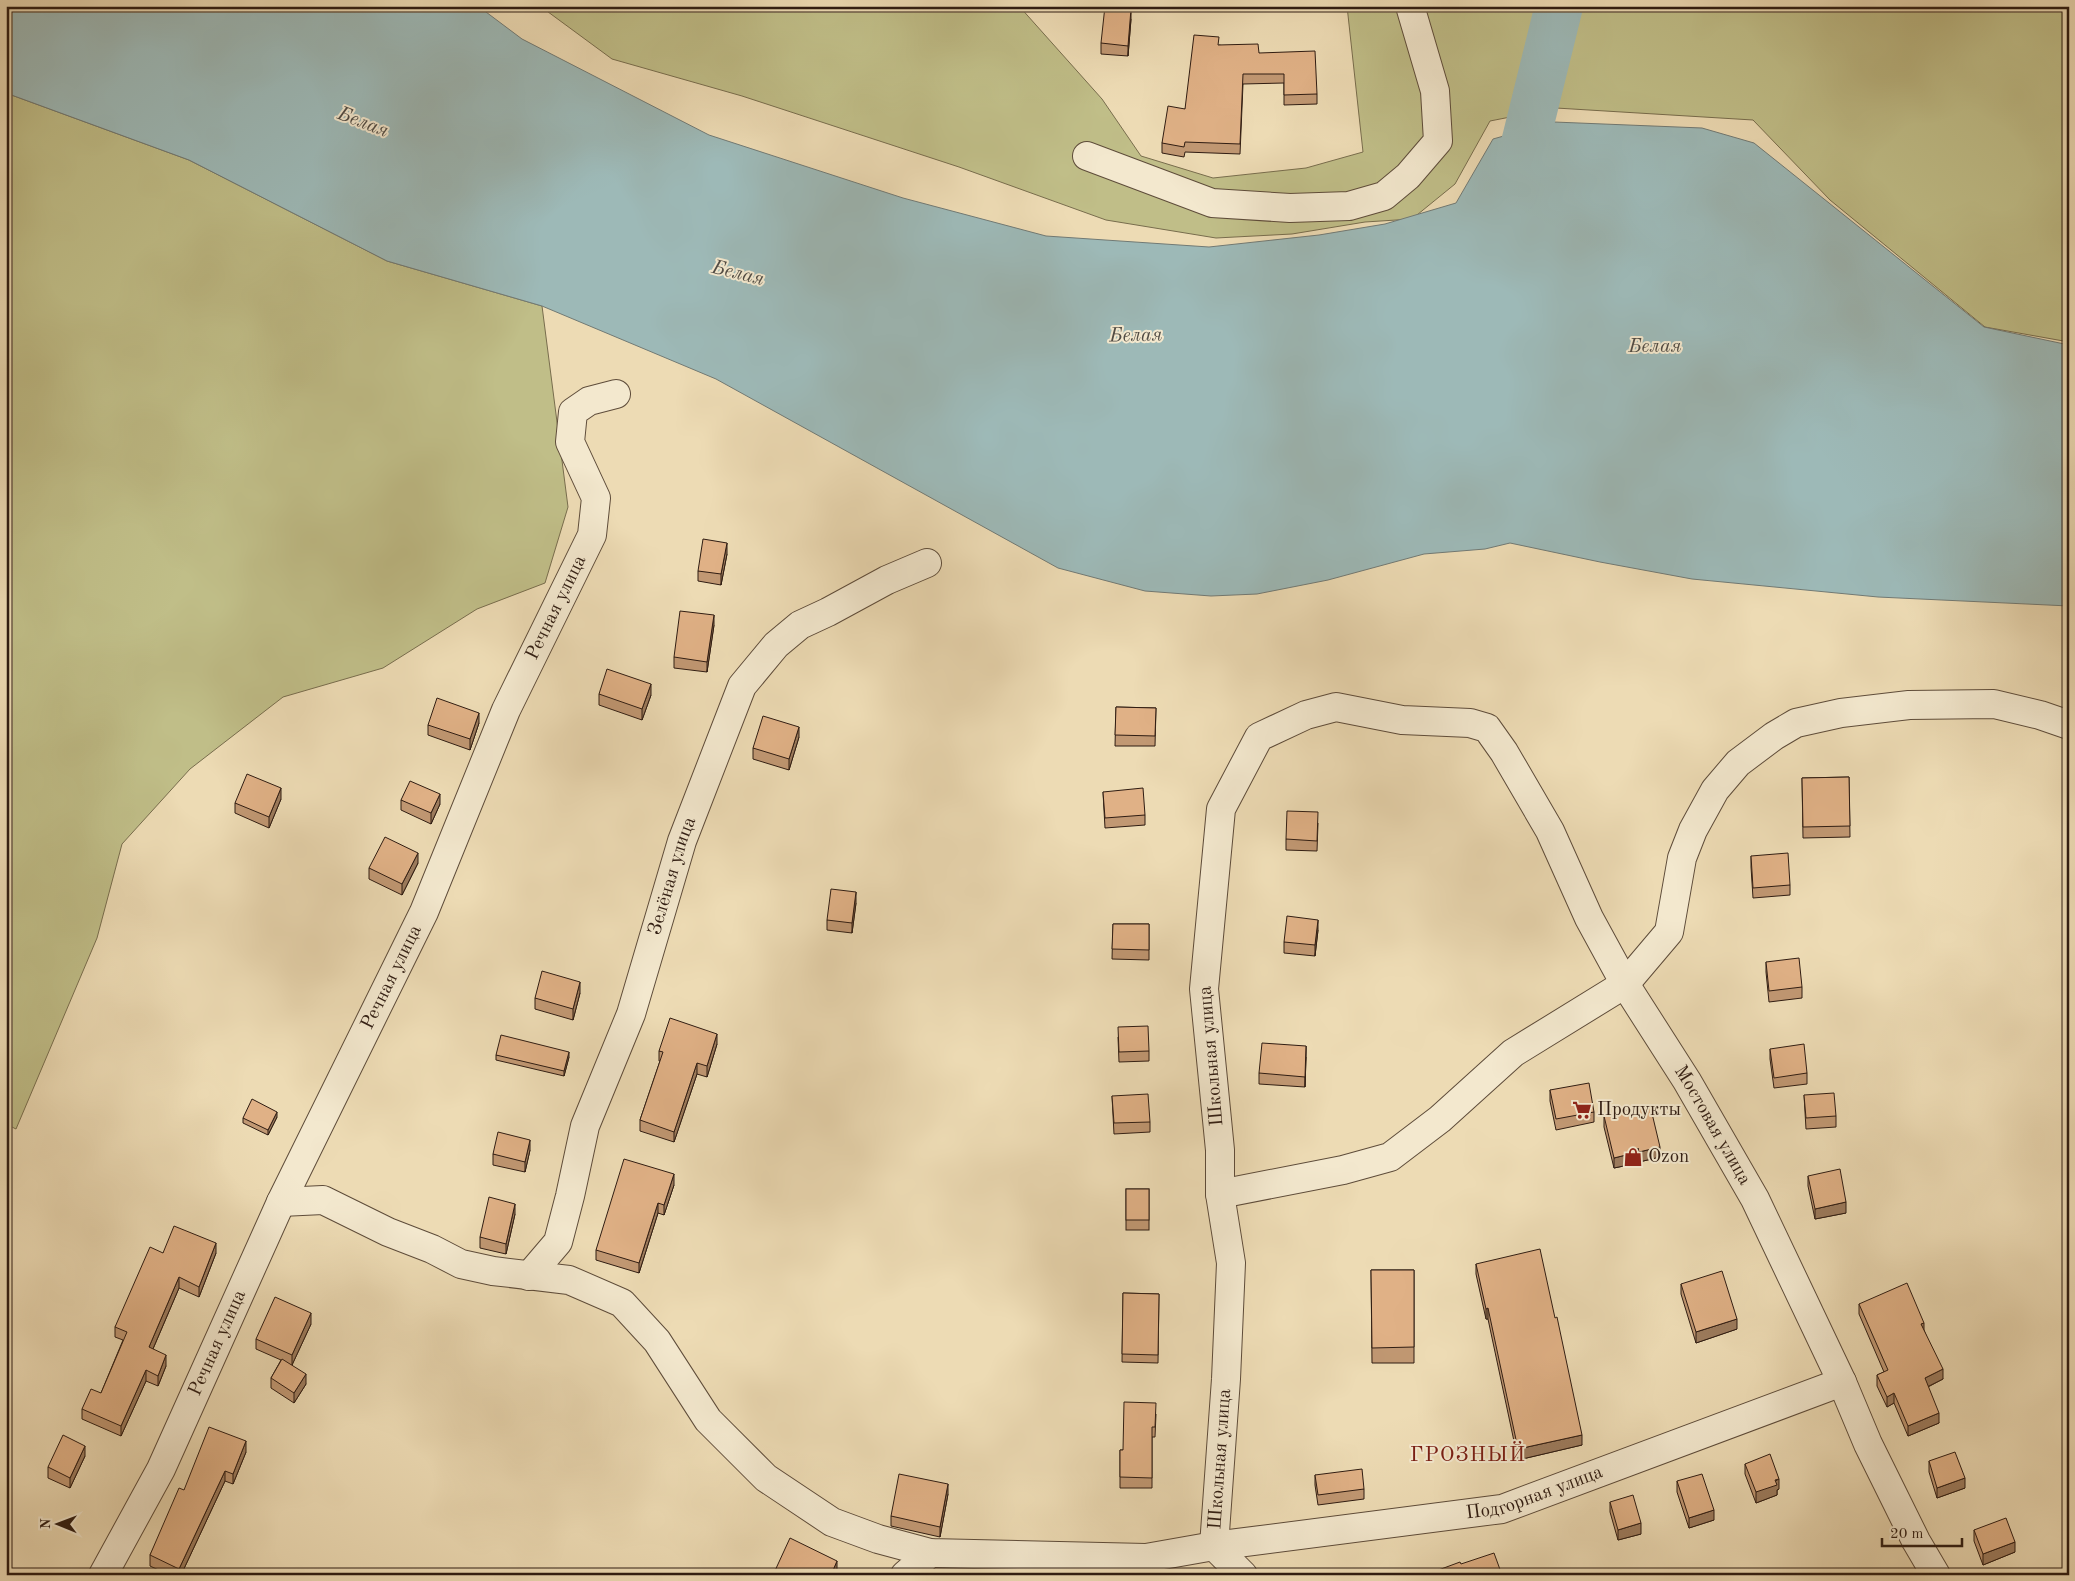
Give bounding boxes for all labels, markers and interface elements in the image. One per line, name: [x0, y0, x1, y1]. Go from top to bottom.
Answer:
water label: Белая: [334, 104, 391, 142]
water label: Белая: [709, 258, 766, 290]
water label: Белая: [1108, 326, 1163, 346]
water label: Белая: [1627, 337, 1682, 357]
street label: Речная улица: [523, 552, 590, 663]
street label: Зелёная улица: [645, 814, 700, 937]
street label: Речная улица: [358, 922, 426, 1033]
street label: Школьная улица: [1196, 984, 1228, 1127]
street label: Мостовая улица: [1670, 1062, 1755, 1189]
supermarket icon: Продукты: [1571, 1099, 1593, 1121]
place label: Продукты: [1597, 1101, 1681, 1120]
shop icon: Ozon: [1622, 1146, 1644, 1168]
place label: Ozon: [1648, 1148, 1689, 1167]
street label: Речная улица: [186, 1287, 250, 1399]
street label: Школьная улица: [1206, 1388, 1235, 1530]
district label: ГРОЗНЫЙ: [1410, 1440, 1526, 1466]
street label: Подгорная улица: [1465, 1462, 1606, 1523]
north arrow: [32, 1498, 82, 1548]
scale bar: [1882, 1516, 1962, 1548]
text: N: [39, 1518, 53, 1529]
text: 20 m: [1890, 1527, 1924, 1542]

